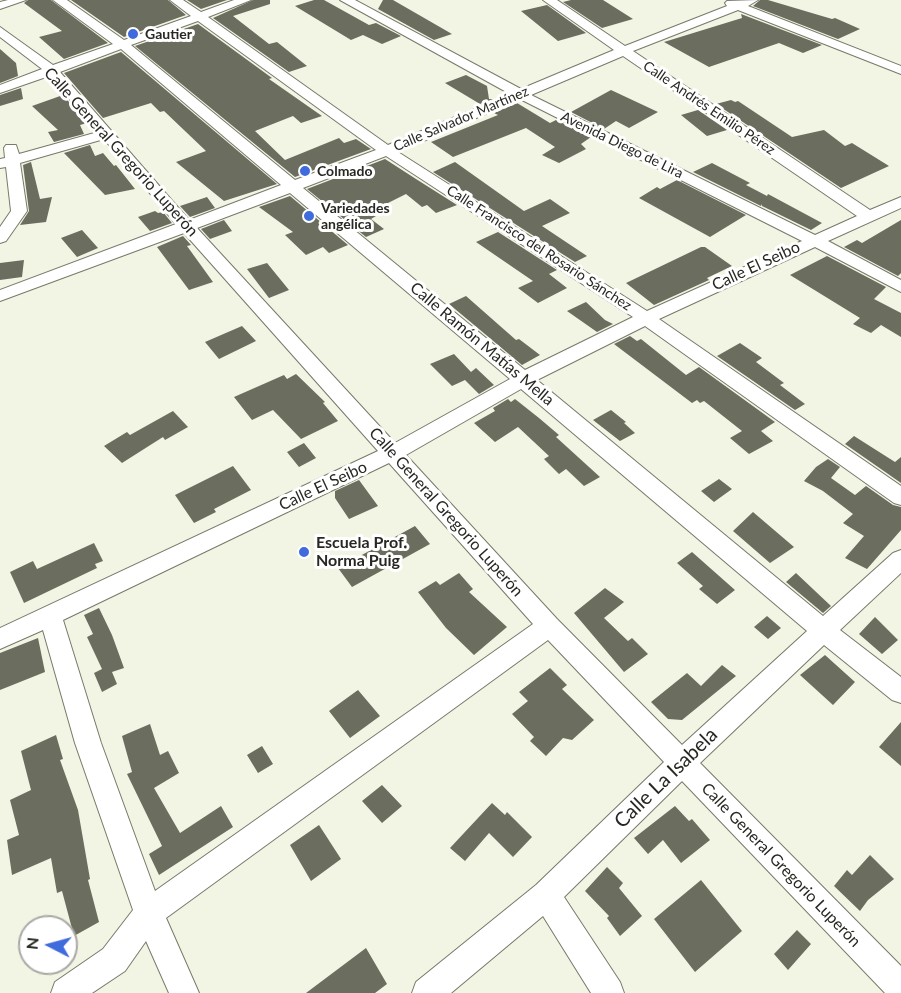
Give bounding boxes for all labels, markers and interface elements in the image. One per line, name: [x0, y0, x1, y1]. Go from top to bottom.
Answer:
place label: Gautier: [145, 26, 192, 42]
marker: Gautier: [126, 27, 140, 41]
street label: Calle Andrés Emilio Pérez: [640, 57, 778, 159]
street label: Calle General Gregorio Luperón: [40, 64, 202, 240]
street label: Calle Salvador Martínez: [391, 83, 531, 155]
street label: Avenida Diego de Lira: [558, 108, 686, 182]
place label: Colmado: [317, 163, 372, 179]
marker: Colmado: [298, 164, 312, 178]
street label: Calle Francisco del Rosario Sánchez: [443, 182, 635, 314]
place label: Variedades angélica: [321, 200, 390, 232]
marker: Variedades angélica: [302, 209, 316, 223]
street label: Calle El Seibo: [709, 237, 803, 295]
street label: Calle Ramón Matías Mella: [406, 278, 558, 410]
street label: Calle General Gregorio Luperón: [365, 424, 527, 600]
street label: Calle El Seibo: [276, 457, 370, 515]
place label: Escuela Prof. Norma Puig: [316, 533, 407, 571]
marker: Escuela Prof. Norma Puig: [297, 545, 311, 559]
street label: Calle La Isabela: [609, 723, 723, 833]
street label: Calle General Gregorio Luperón: [697, 779, 865, 951]
north arrow: [18, 915, 78, 975]
text: N: [21, 936, 42, 950]

